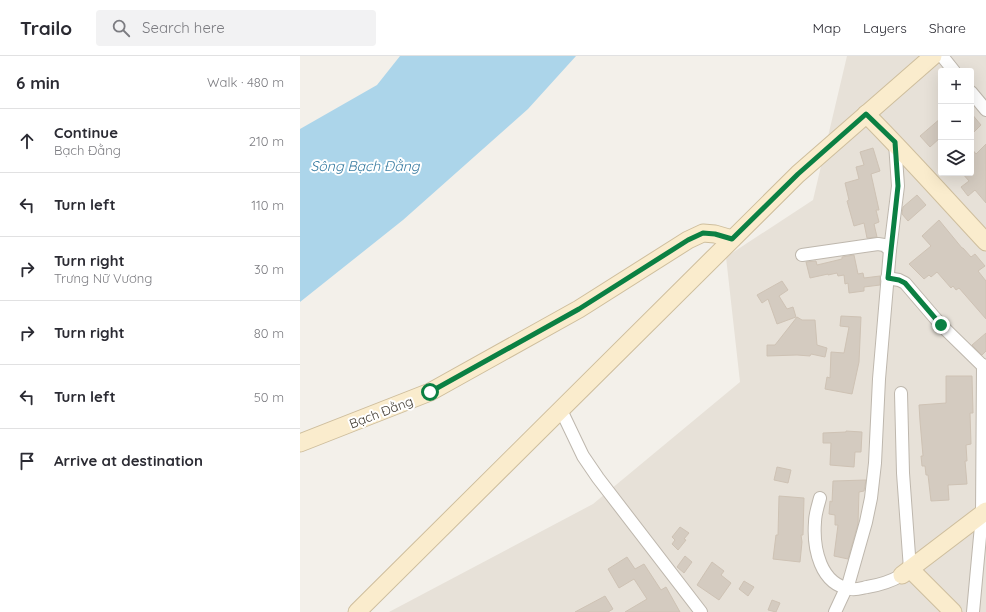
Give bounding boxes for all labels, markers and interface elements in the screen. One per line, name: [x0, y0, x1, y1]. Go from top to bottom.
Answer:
search box: [96, 10, 376, 46]
text: Trailo: [20, 16, 72, 40]
icon: search: [110, 17, 132, 39]
text: Search here: [142, 18, 225, 37]
text: Map: [812, 19, 841, 37]
text: Layers: [863, 19, 907, 37]
text: Share: [929, 19, 966, 37]
map controls: [938, 68, 974, 176]
button: +: [938, 68, 974, 104]
text: 6 min: [16, 72, 60, 93]
text: Walk · 480 m: [207, 74, 284, 90]
button: −: [938, 104, 974, 140]
text: Continue: [54, 123, 118, 142]
icon: ahead: [16, 130, 38, 152]
text: 210 m: [249, 133, 284, 149]
button: layers: [938, 140, 974, 176]
text: Bạch Đằng: [54, 142, 121, 158]
water label: Sông Bạch Đằng: [311, 157, 421, 175]
icon: left: [16, 194, 38, 216]
text: Turn left: [54, 195, 116, 214]
text: 110 m: [251, 197, 284, 213]
text: Turn right: [54, 251, 125, 270]
icon: right: [16, 258, 38, 280]
text: 30 m: [254, 261, 284, 277]
text: Trưng Nữ Vương: [54, 270, 152, 286]
route end: [932, 316, 950, 334]
icon: right: [16, 322, 38, 344]
text: Turn right: [54, 323, 125, 342]
text: 80 m: [254, 325, 284, 341]
route start: [421, 383, 439, 401]
icon: left: [16, 386, 38, 408]
text: Turn left: [54, 387, 116, 406]
text: 50 m: [254, 389, 284, 405]
street label: Bạch Đằng: [347, 393, 415, 431]
icon: arrive: [16, 450, 38, 472]
text: Arrive at destination: [54, 451, 203, 470]

